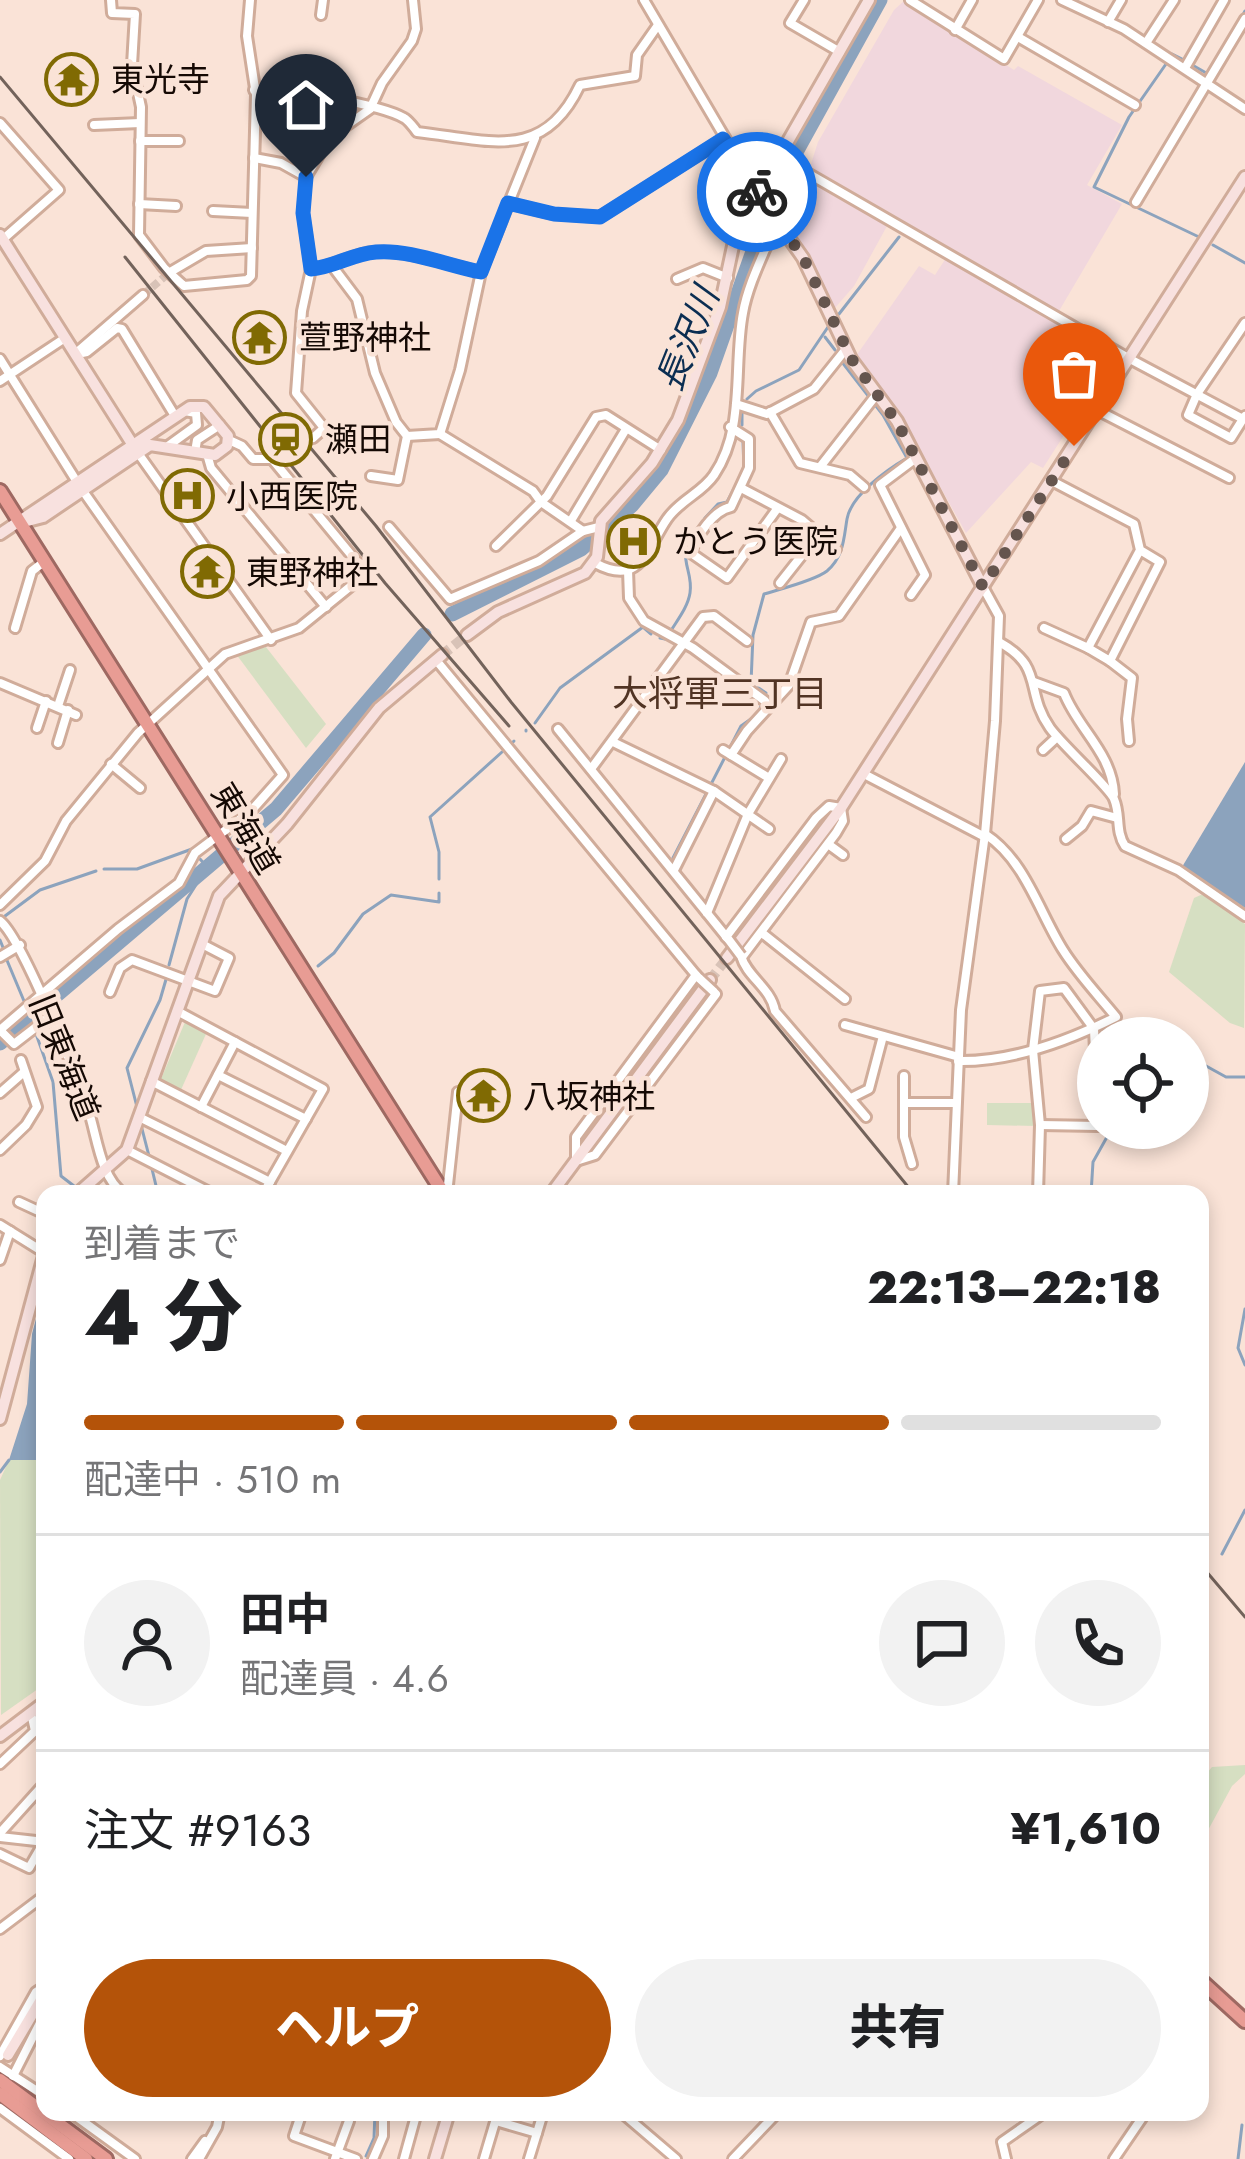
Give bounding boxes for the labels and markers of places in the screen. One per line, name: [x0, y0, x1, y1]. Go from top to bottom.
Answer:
temple icon: 東光寺: [44, 51, 100, 107]
pin: [255, 54, 357, 177]
place label: 東光寺: [111, 56, 210, 103]
temple icon: 萱野神社: [232, 309, 288, 365]
place label: 萱野神社: [299, 314, 431, 361]
pin: [1023, 323, 1125, 446]
station icon: 瀬田: [258, 411, 314, 467]
place label: 瀬田: [325, 416, 391, 463]
hospital icon: 小西医院: [159, 468, 215, 524]
place label: 小西医院: [226, 473, 358, 520]
hospital icon: かとう医院: [606, 513, 662, 569]
place label: かとう医院: [673, 518, 838, 565]
temple icon: 東野神社: [179, 544, 235, 600]
place label: 東野神社: [246, 549, 378, 596]
temple icon: 八坂神社: [456, 1068, 512, 1124]
place label: 八坂神社: [523, 1073, 655, 1120]

